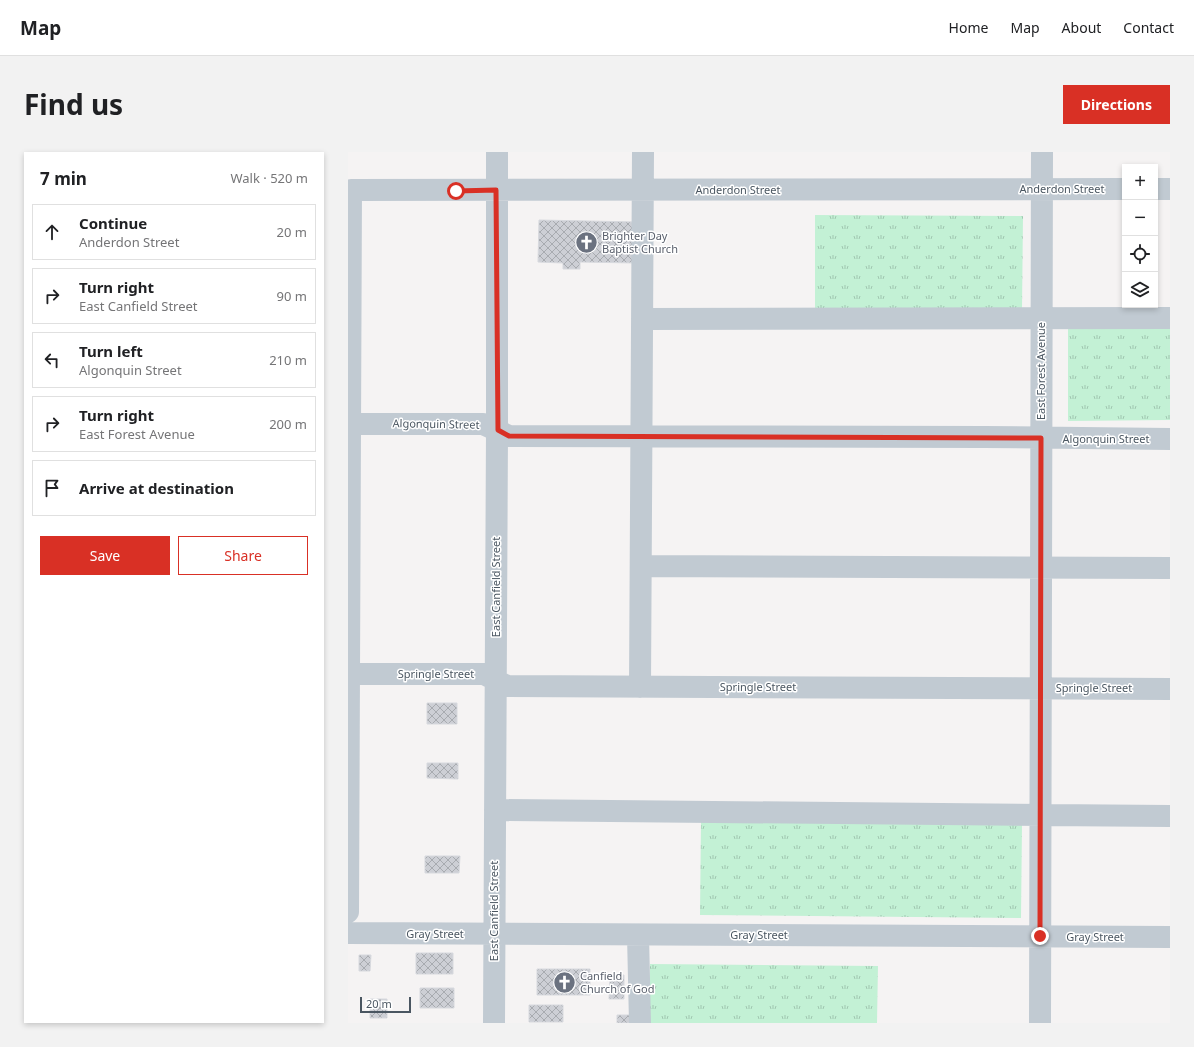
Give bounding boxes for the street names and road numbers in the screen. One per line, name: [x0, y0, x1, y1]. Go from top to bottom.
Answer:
street label: Anderdon Street: [1020, 181, 1104, 196]
street label: Anderdon Street: [696, 182, 780, 197]
street label: East Forest Avenue: [1033, 322, 1048, 420]
street label: Algonquin Street: [392, 415, 480, 432]
street label: Algonquin Street: [1063, 431, 1149, 446]
street label: East Canfield Street: [488, 537, 503, 637]
street label: Springle Street: [398, 666, 474, 681]
street label: Springle Street: [720, 679, 796, 694]
street label: Springle Street: [1056, 680, 1132, 695]
street label: East Canfield Street: [486, 861, 501, 961]
street label: Gray Street: [406, 926, 464, 941]
street label: Gray Street: [730, 927, 788, 942]
street label: Gray Street: [1066, 929, 1124, 944]

